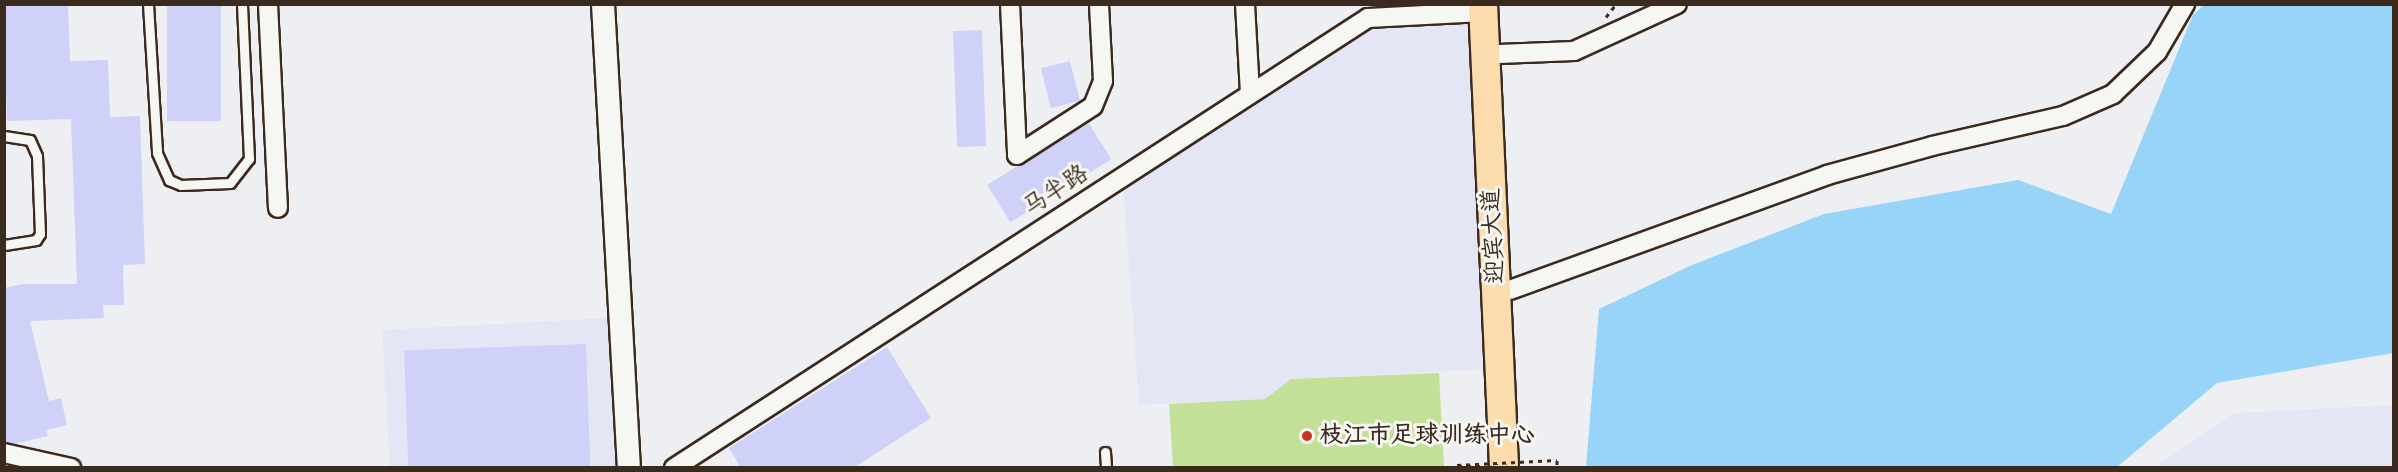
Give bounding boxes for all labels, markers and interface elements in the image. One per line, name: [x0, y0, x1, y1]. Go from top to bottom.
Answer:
street label: 马半路: [1018, 159, 1094, 223]
street label: 迎宾大道: [1477, 187, 1511, 285]
place label: 枝江市足球训练中心: [1319, 422, 1535, 450]
marker: 枝江市足球训练中心: [1300, 429, 1314, 443]

